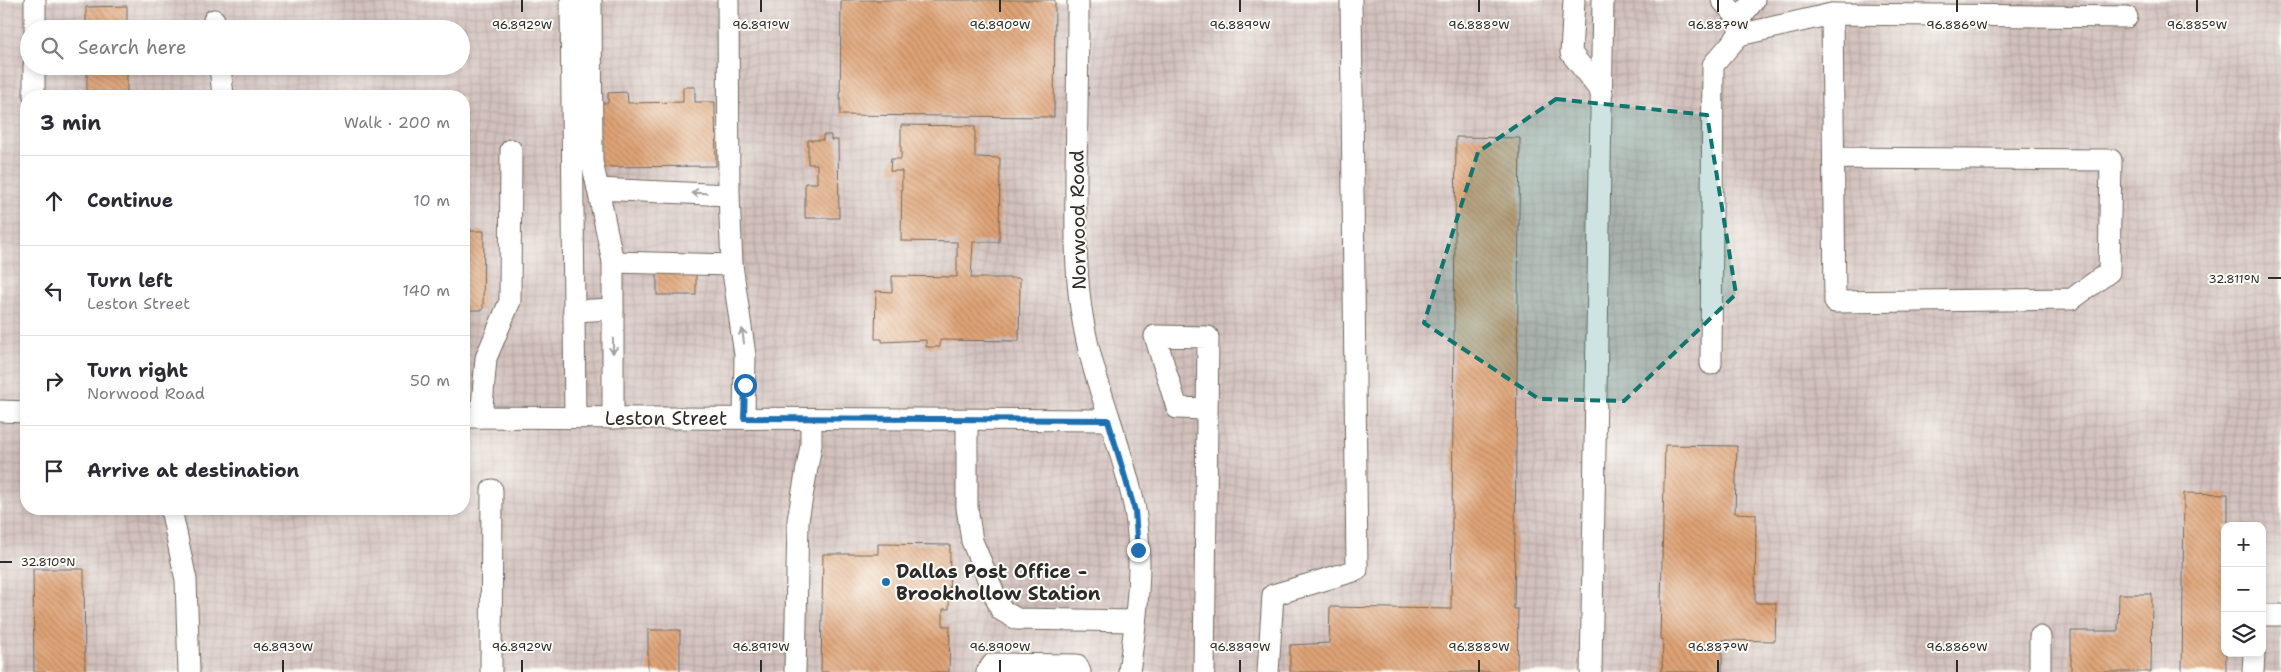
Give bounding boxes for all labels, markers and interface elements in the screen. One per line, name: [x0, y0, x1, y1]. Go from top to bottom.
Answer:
text: 96.892°W: [492, 17, 552, 33]
text: 96.891°W: [732, 17, 790, 33]
text: 96.890°W: [969, 17, 1031, 33]
text: 96.889°W: [1209, 17, 1271, 33]
text: 96.888°W: [1448, 17, 1510, 33]
text: 96.887°W: [1688, 17, 1748, 33]
text: 96.886°W: [1926, 17, 1988, 33]
text: 96.885°W: [2167, 17, 2227, 33]
search box: [20, 20, 470, 75]
icon: search: [38, 34, 66, 62]
text: Search here: [78, 35, 187, 60]
text: 3 min: [40, 109, 101, 137]
text: Walk · 200 m: [344, 112, 450, 133]
street label: Norwood Road: [1064, 150, 1092, 290]
icon: ahead: [40, 187, 68, 215]
text: Continue: [87, 188, 173, 213]
one-way arrow: [691, 189, 707, 198]
text: 10 m: [413, 190, 450, 211]
text: Turn left: [87, 268, 173, 293]
text: 32.811°N: [2208, 271, 2260, 287]
icon: left: [40, 277, 68, 305]
text: 140 m: [403, 280, 450, 301]
text: Leston Street: [87, 293, 190, 314]
one-way arrow: [738, 329, 748, 345]
one-way arrow: [608, 338, 618, 354]
text: Turn right: [87, 358, 188, 383]
icon: right: [40, 367, 68, 395]
text: 50 m: [410, 370, 450, 391]
route start: [734, 374, 757, 397]
text: Norwood Road: [87, 383, 205, 404]
street label: Leston Street: [605, 406, 727, 431]
icon: arrive: [40, 457, 68, 485]
text: Arrive at destination: [87, 458, 299, 483]
map controls: [2221, 522, 2266, 657]
button: +: [2221, 522, 2266, 567]
route end: [1127, 539, 1150, 562]
text: 32.810°N: [21, 554, 75, 570]
place label: Dallas Post Office - Brookhollow Station: [896, 559, 1101, 606]
button: −: [2221, 567, 2266, 612]
marker: Dallas Post Office - Brookhollow Station: [880, 576, 892, 588]
button: layers: [2221, 612, 2266, 657]
text: 96.893°W: [253, 639, 313, 655]
text: 96.892°W: [492, 639, 552, 655]
text: 96.891°W: [732, 639, 790, 655]
text: 96.890°W: [969, 639, 1031, 655]
text: 96.889°W: [1209, 639, 1271, 655]
text: 96.888°W: [1448, 639, 1510, 655]
text: 96.887°W: [1688, 639, 1748, 655]
text: 96.886°W: [1926, 639, 1988, 655]

